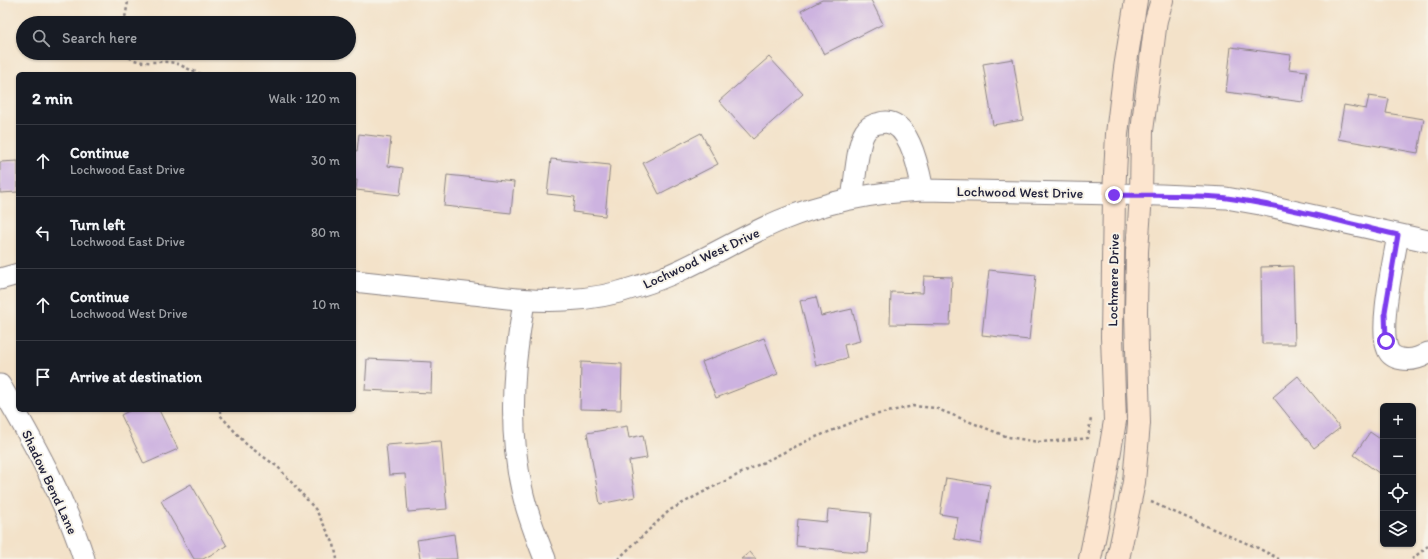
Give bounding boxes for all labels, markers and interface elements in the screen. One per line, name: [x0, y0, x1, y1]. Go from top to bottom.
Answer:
search box: [16, 16, 356, 60]
icon: search: [30, 27, 52, 49]
text: Search here: [62, 29, 137, 47]
text: 2 min: [32, 88, 72, 108]
text: Walk · 120 m: [269, 91, 340, 106]
text: Continue: [70, 144, 129, 162]
icon: ahead: [32, 150, 54, 172]
text: 30 m: [311, 153, 340, 168]
text: Lochwood East Drive: [70, 162, 185, 177]
street label: Lochwood West Drive: [957, 183, 1084, 202]
route end: [1105, 186, 1123, 204]
text: Turn left: [70, 216, 125, 234]
icon: left: [32, 222, 54, 244]
street label: Lochwood West Drive: [640, 224, 762, 293]
text: 80 m: [311, 225, 340, 240]
street label: Lochmere Drive: [1104, 233, 1123, 327]
text: Lochwood East Drive: [70, 234, 185, 249]
text: Continue: [70, 288, 129, 306]
icon: ahead: [32, 294, 54, 316]
text: 10 m: [312, 297, 340, 312]
text: Lochwood West Drive: [70, 306, 188, 321]
route start: [1377, 332, 1395, 350]
icon: arrive: [32, 366, 54, 388]
text: Arrive at destination: [70, 368, 202, 386]
map controls: [1380, 403, 1416, 547]
button: +: [1380, 403, 1416, 439]
street label: Shadow Bend Lane: [18, 427, 81, 537]
button: −: [1380, 439, 1416, 475]
button: locate: [1380, 475, 1416, 511]
button: layers: [1380, 511, 1416, 547]

